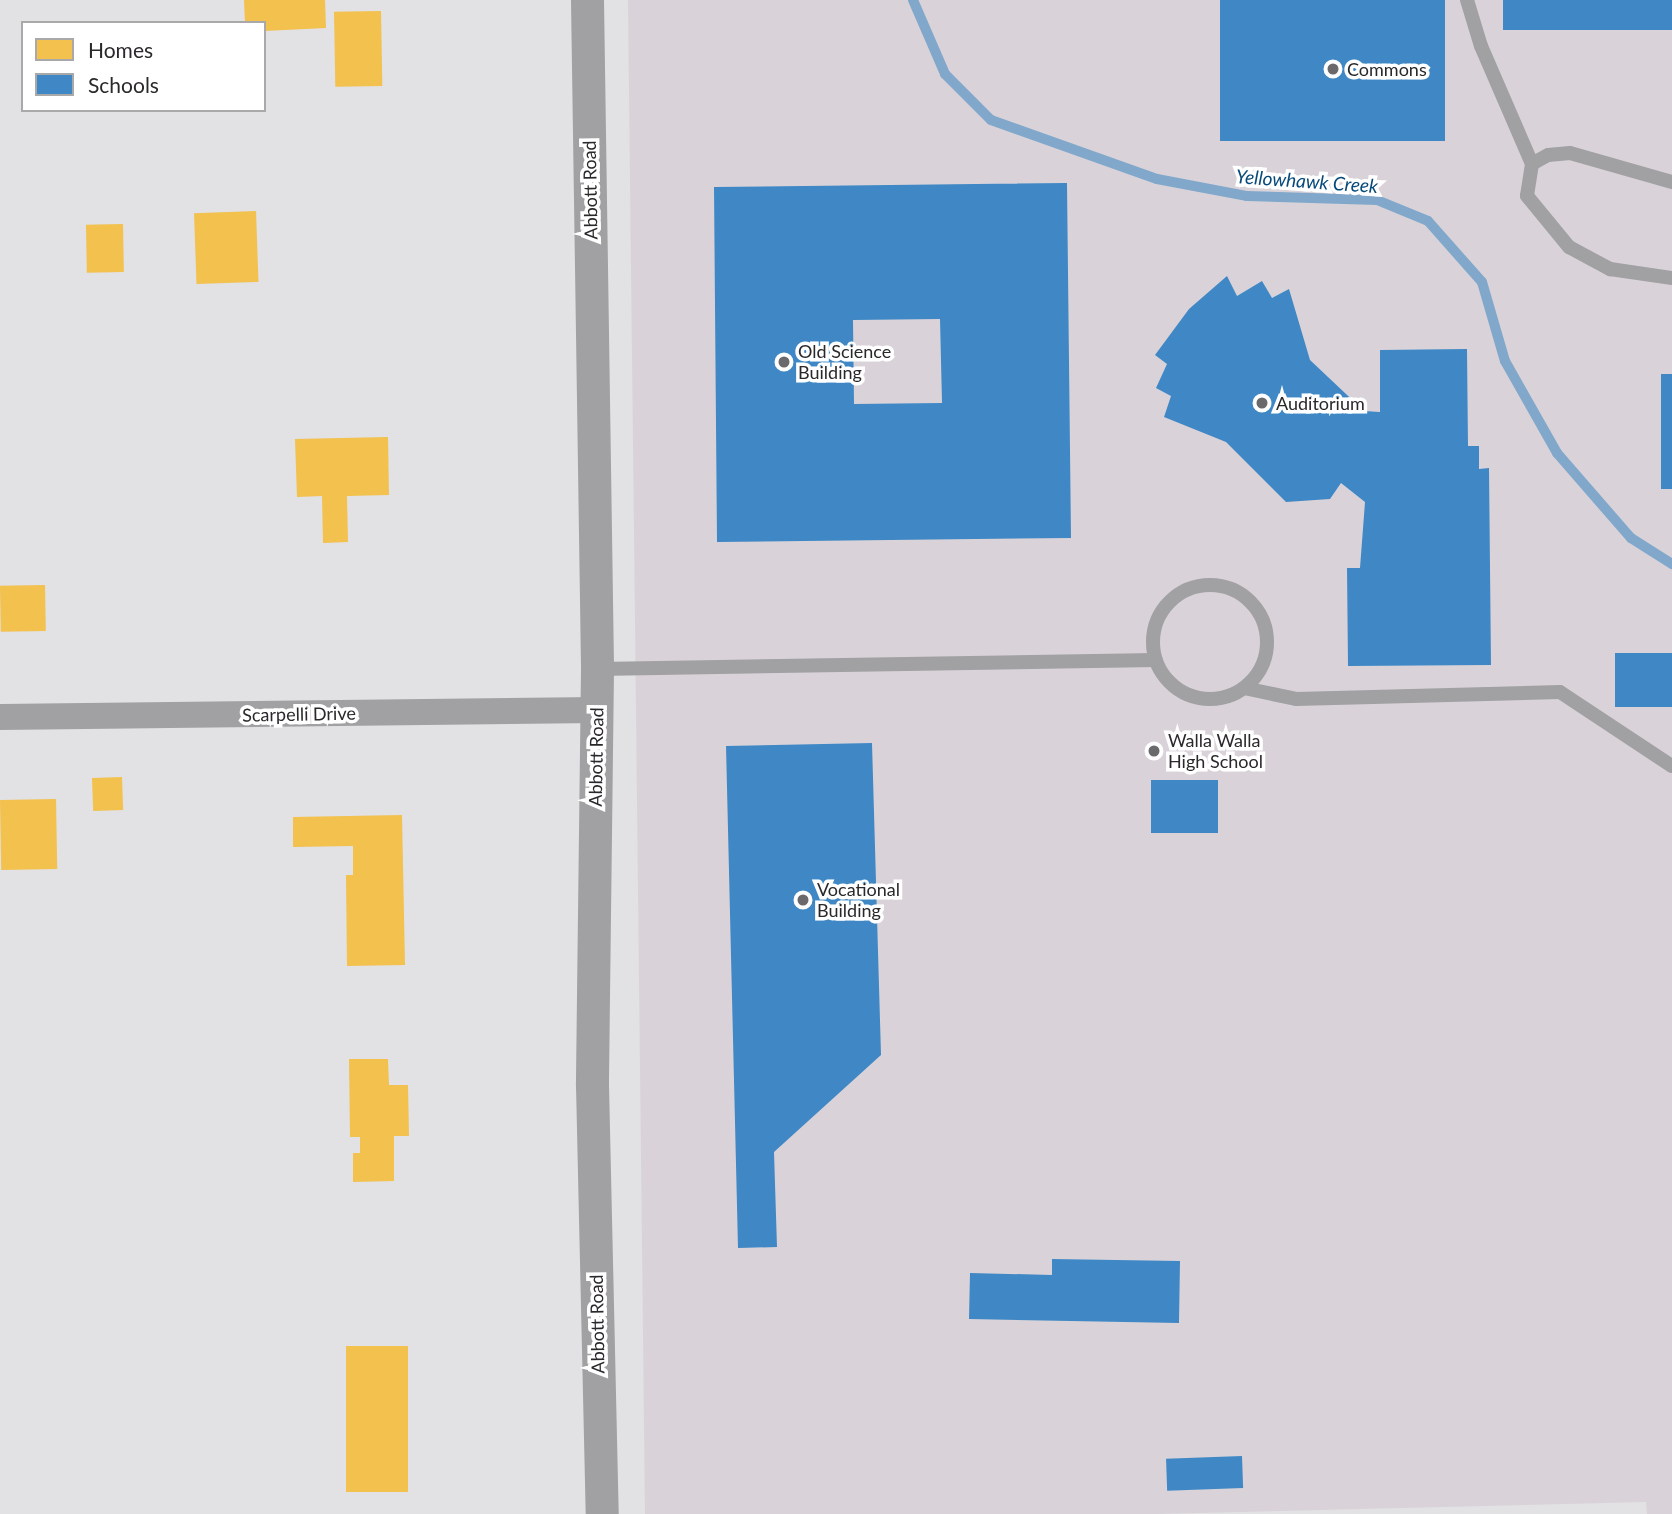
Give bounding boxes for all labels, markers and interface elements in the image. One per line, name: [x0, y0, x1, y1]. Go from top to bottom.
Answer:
legend: [21, 21, 266, 112]
text: Homes: [88, 37, 153, 62]
place label: Commons: [1347, 58, 1427, 80]
marker: Commons: [1325, 61, 1341, 77]
text: Schools: [88, 72, 159, 97]
street label: Abbott Road: [578, 140, 602, 240]
water label: Yellowhawk Creek: [1235, 165, 1379, 197]
place label: Old Science Building: [798, 341, 891, 384]
marker: Old Science Building: [776, 354, 792, 370]
place label: Auditorium: [1276, 392, 1365, 414]
marker: Auditorium: [1254, 395, 1270, 411]
street label: Scarpelli Drive: [242, 702, 356, 726]
street label: Abbott Road: [584, 707, 608, 807]
place label: Walla Walla High School: [1168, 730, 1263, 772]
marker: Walla Walla High School: [1146, 743, 1162, 759]
place label: Vocational Building: [817, 879, 900, 922]
marker: Vocational Building: [795, 892, 811, 908]
street label: Abbott Road: [585, 1274, 609, 1374]

